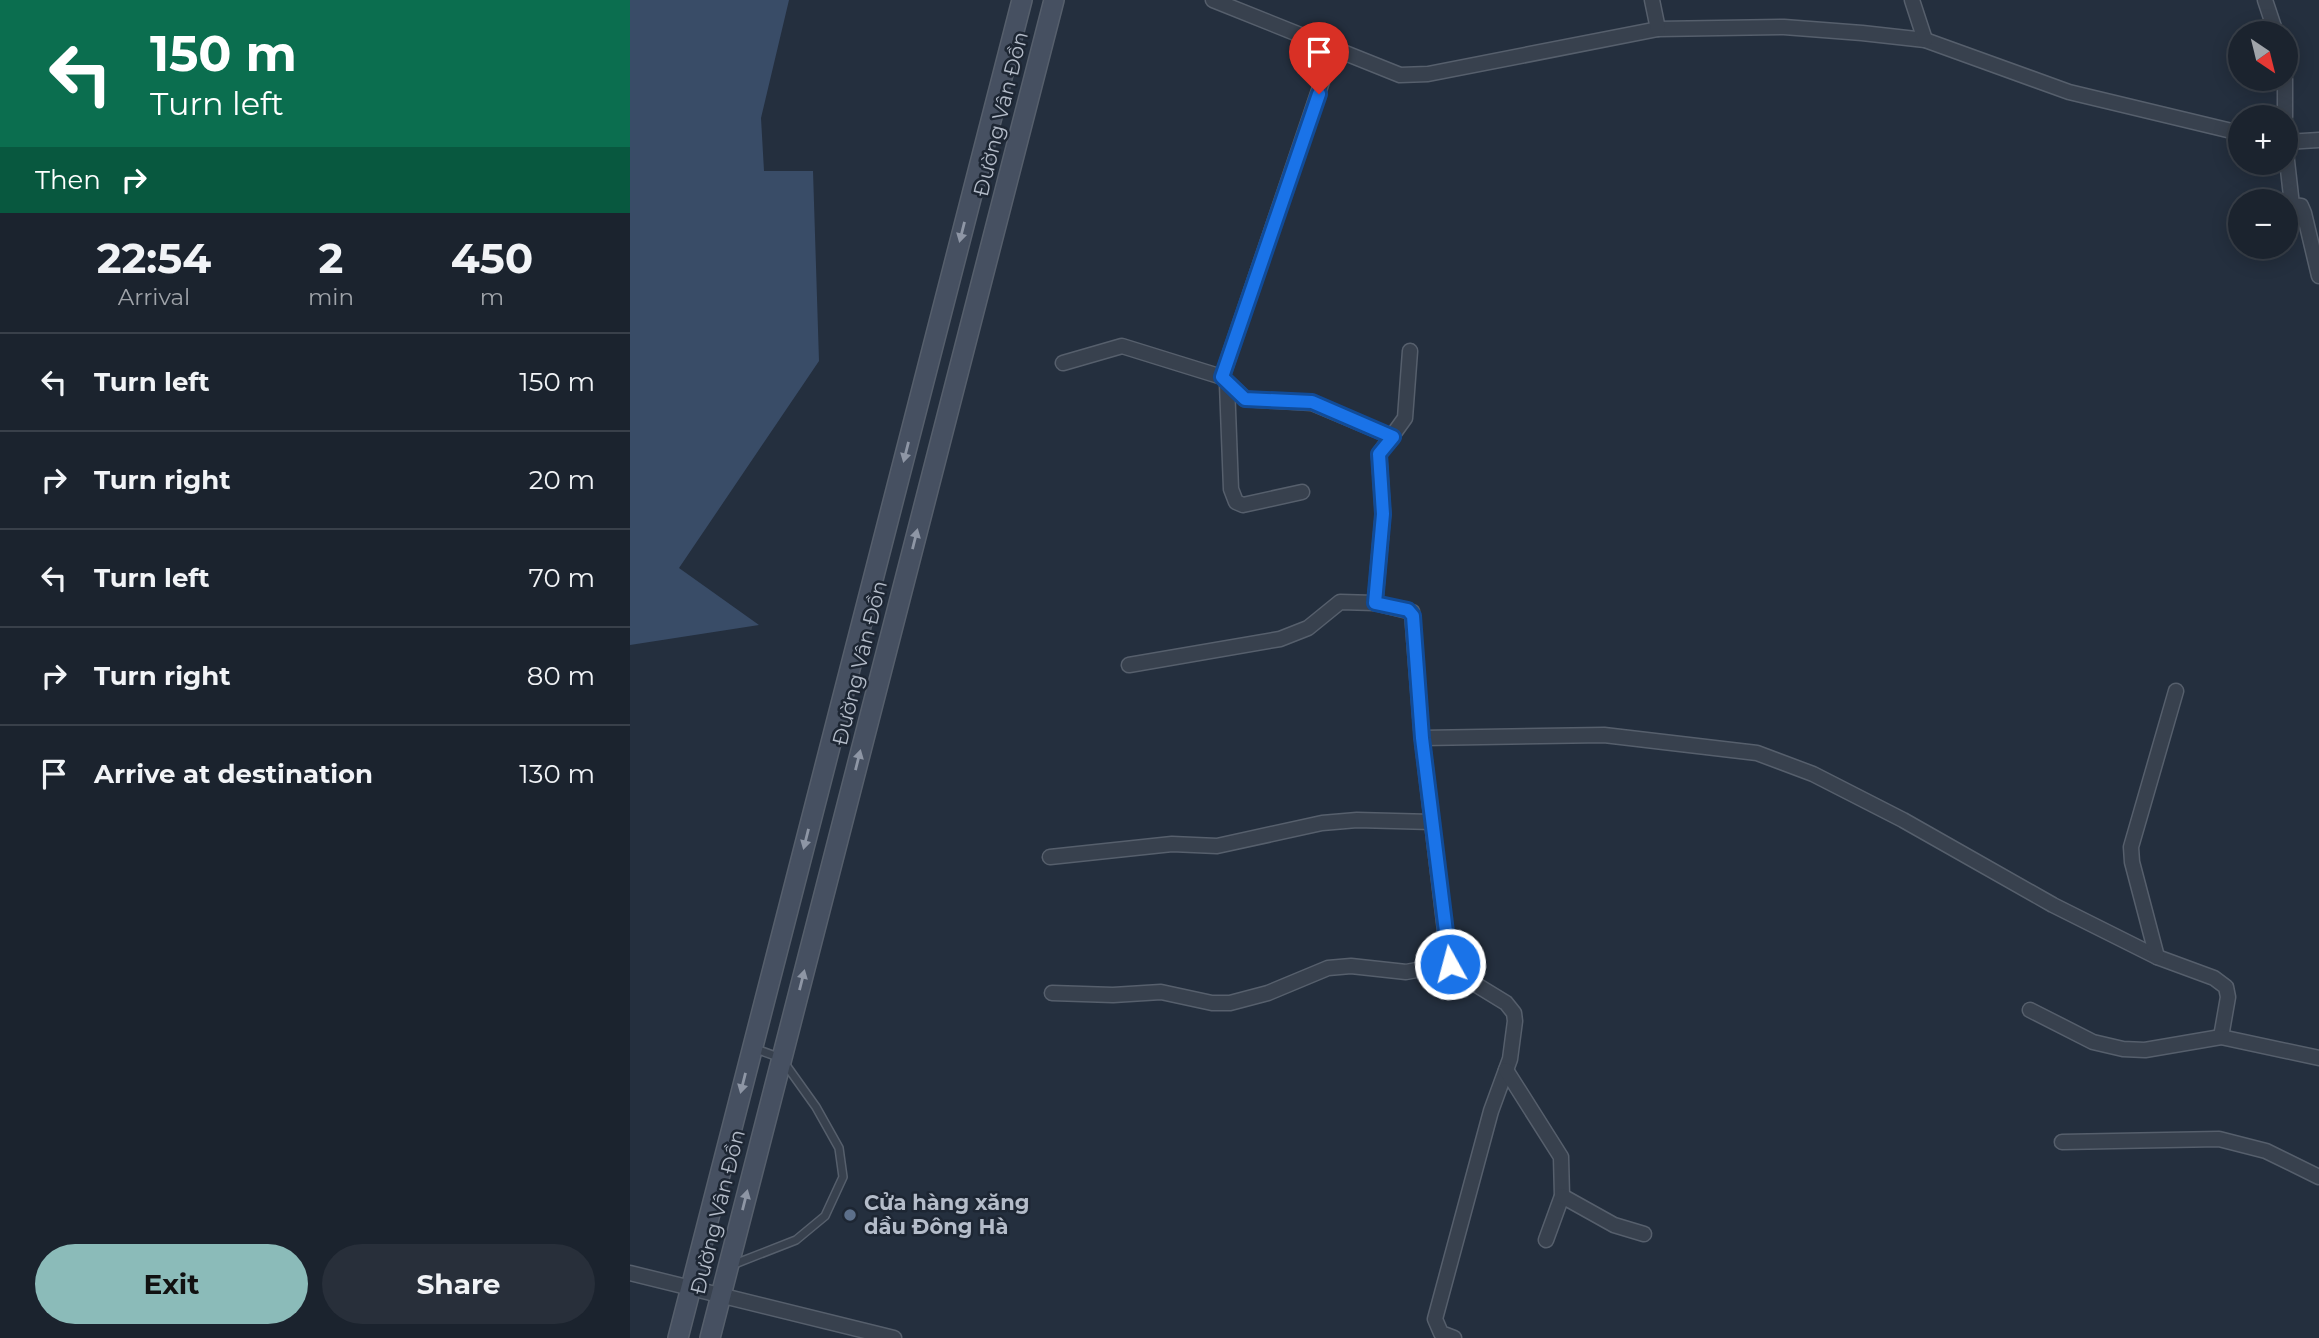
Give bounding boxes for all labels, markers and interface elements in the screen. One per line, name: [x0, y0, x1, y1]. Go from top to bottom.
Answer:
north arrow: [2228, 21, 2298, 91]
map controls: [2228, 21, 2298, 259]
pin: [1289, 22, 1349, 94]
text: 150 m: [150, 24, 297, 83]
icon: left: [35, 28, 126, 119]
street label: Đường Vân Đồn: [968, 29, 1033, 199]
icon: arrive: [1300, 33, 1338, 71]
text: Turn left: [150, 84, 284, 123]
button: +: [2228, 105, 2298, 175]
icon: right: [115, 161, 153, 199]
text: Then: [35, 164, 101, 196]
button: −: [2228, 189, 2298, 259]
one-way arrow: [957, 222, 967, 243]
text: 22:54: [97, 232, 211, 284]
text: 2: [319, 232, 343, 284]
text: 450: [451, 232, 533, 284]
text: Arrival: [118, 283, 190, 311]
text: min: [308, 283, 354, 311]
text: m: [480, 283, 504, 311]
icon: left: [35, 363, 73, 401]
text: Turn left: [94, 366, 210, 398]
text: 150 m: [519, 366, 595, 398]
one-way arrow: [900, 442, 911, 464]
icon: right: [35, 461, 73, 499]
text: Turn right: [94, 464, 230, 496]
text: 20 m: [529, 464, 595, 496]
one-way arrow: [910, 528, 921, 550]
icon: left: [35, 559, 73, 597]
text: Turn left: [94, 562, 210, 594]
text: 70 m: [529, 562, 595, 594]
street label: Đường Vân Đồn: [827, 578, 892, 748]
icon: right: [35, 657, 73, 695]
text: Turn right: [94, 660, 230, 692]
text: 80 m: [527, 660, 595, 692]
one-way arrow: [853, 749, 864, 771]
icon: arrive: [35, 755, 73, 793]
text: Arrive at destination: [94, 758, 373, 790]
text: 130 m: [519, 758, 595, 790]
one-way arrow: [800, 828, 811, 850]
position arrow: [1413, 927, 1487, 1001]
one-way arrow: [797, 969, 807, 990]
one-way arrow: [737, 1072, 748, 1094]
street label: Đường Vân Đồn: [685, 1127, 750, 1297]
one-way arrow: [740, 1189, 751, 1211]
place label: Cửa hàng xăng dầu Đông Hà: [864, 1190, 1030, 1239]
marker: Cửa hàng xăng dầu Đông Hà: [842, 1207, 858, 1223]
button: Exit: [35, 1244, 308, 1324]
button: Share: [322, 1244, 595, 1324]

